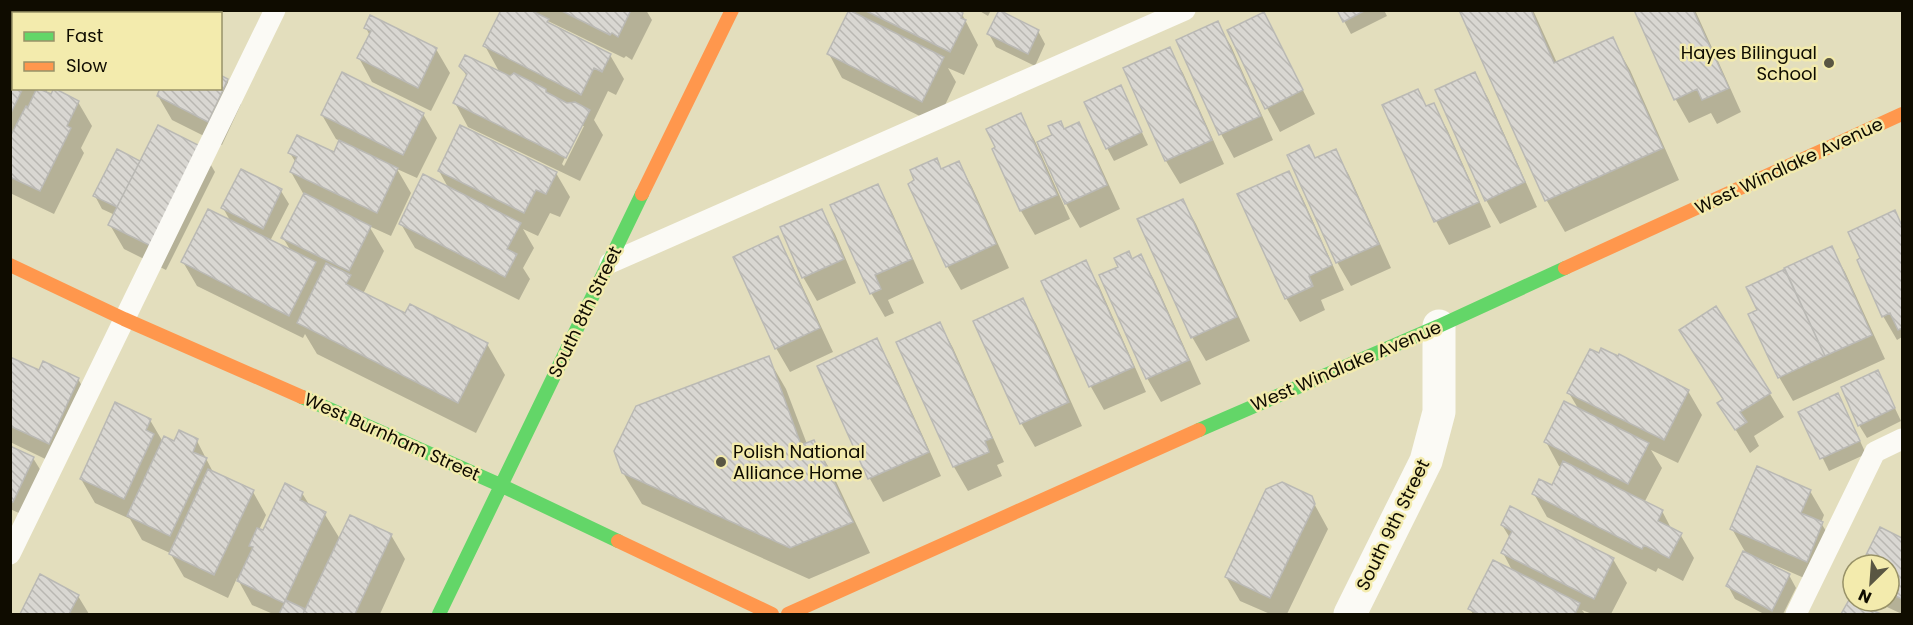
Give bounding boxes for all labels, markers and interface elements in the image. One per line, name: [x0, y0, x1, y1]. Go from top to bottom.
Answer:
legend: [12, 12, 222, 90]
text: Fast: [66, 23, 103, 48]
place label: Hayes Bilingual School: [1681, 40, 1817, 86]
text: Slow: [66, 53, 108, 78]
marker: Hayes Bilingual School: [1822, 56, 1836, 70]
street label: West Windlake Avenue: [1691, 111, 1887, 220]
street label: South 8th Street: [542, 242, 627, 382]
street label: West Windlake Avenue: [1247, 314, 1445, 417]
street label: West Burnham Street: [300, 386, 484, 487]
place label: Polish National Alliance Home: [733, 439, 865, 485]
marker: Polish National Alliance Home: [714, 455, 728, 469]
street label: South 9th Street: [1350, 455, 1435, 595]
north arrow: [1841, 553, 1901, 613]
text: N: [1855, 583, 1875, 609]

